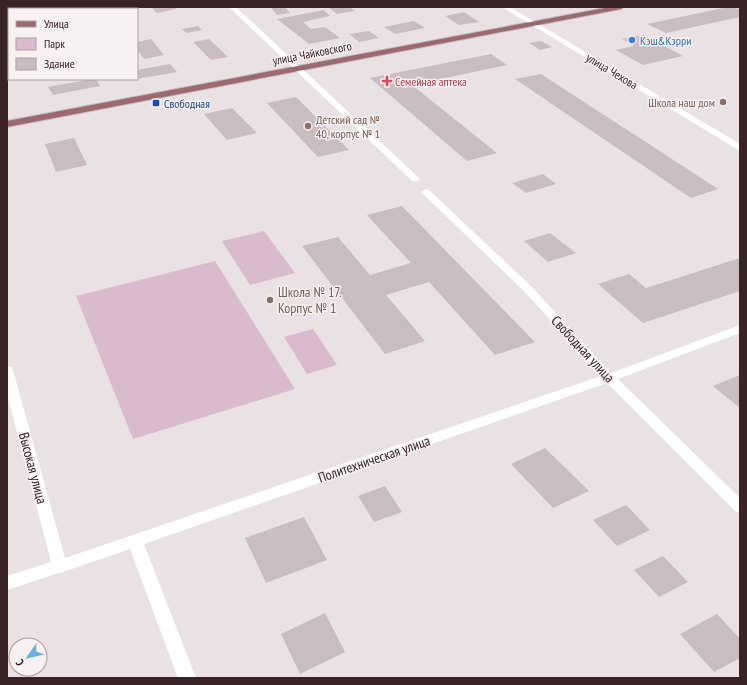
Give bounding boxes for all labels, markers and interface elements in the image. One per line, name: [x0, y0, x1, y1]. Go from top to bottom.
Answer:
legend: [8, 8, 138, 80]
text: Улица: [44, 16, 69, 31]
place label: Кэш&Кэрри: [640, 33, 691, 48]
marker: Кэш&Кэрри: [627, 35, 637, 45]
text: Парк: [44, 36, 65, 51]
street label: улица Чайковского: [271, 38, 353, 68]
street label: улица Чехова: [584, 50, 641, 92]
text: Здание: [44, 56, 75, 71]
place label: Семейная аптека: [395, 74, 467, 89]
marker: Семейная аптека: [382, 76, 392, 86]
place label: Школа наш дом: [648, 95, 715, 110]
place label: Свободная: [164, 96, 210, 111]
marker: Школа наш дом: [718, 97, 728, 107]
marker: Свободная: [151, 98, 161, 108]
place label: Детский сад № 40, корпус № 1: [316, 112, 380, 141]
marker: Детский сад № 40, корпус № 1: [303, 121, 313, 131]
place label: Школа № 17. Корпус № 1: [278, 283, 342, 317]
marker: Школа № 17. Корпус № 1: [265, 295, 275, 305]
street label: Свободная улица: [547, 312, 619, 386]
street label: Высокая улица: [15, 430, 51, 506]
street label: Политехническая улица: [316, 431, 432, 487]
north arrow: [8, 637, 48, 677]
text: С: [12, 657, 27, 669]

